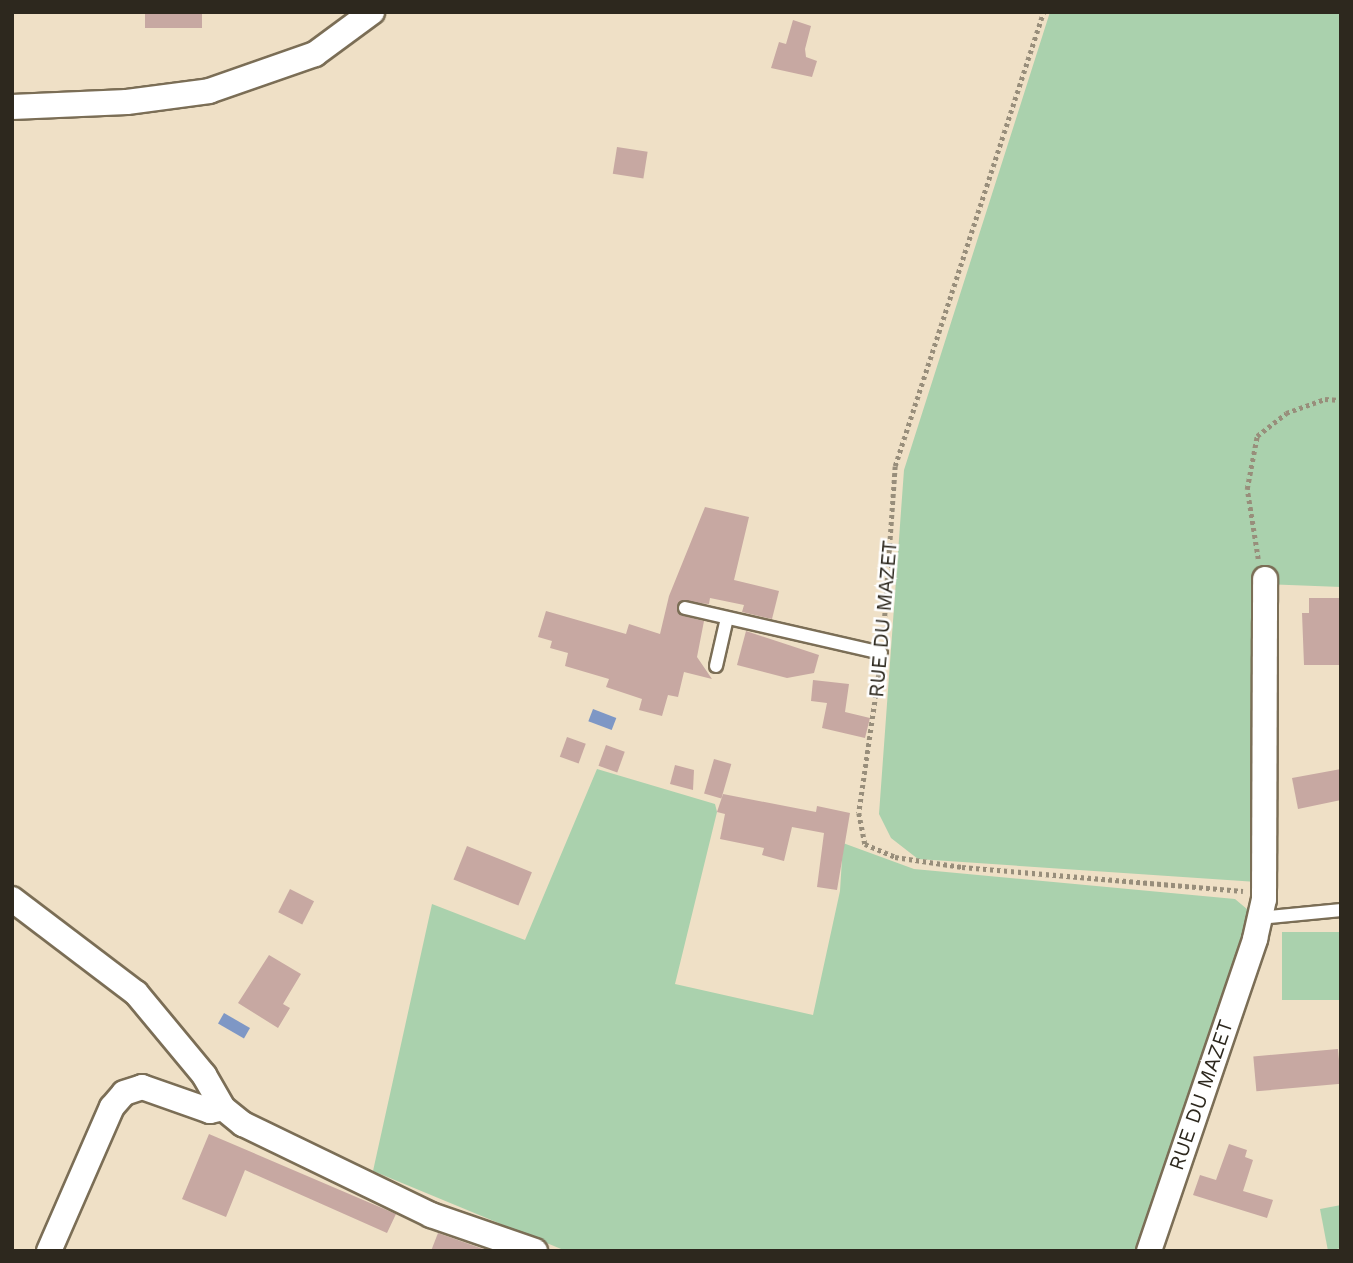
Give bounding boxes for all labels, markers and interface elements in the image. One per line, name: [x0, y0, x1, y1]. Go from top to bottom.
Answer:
street label: RUE DU MAZET: [864, 539, 902, 699]
street label: RUE DU MAZET: [1163, 1016, 1239, 1174]

